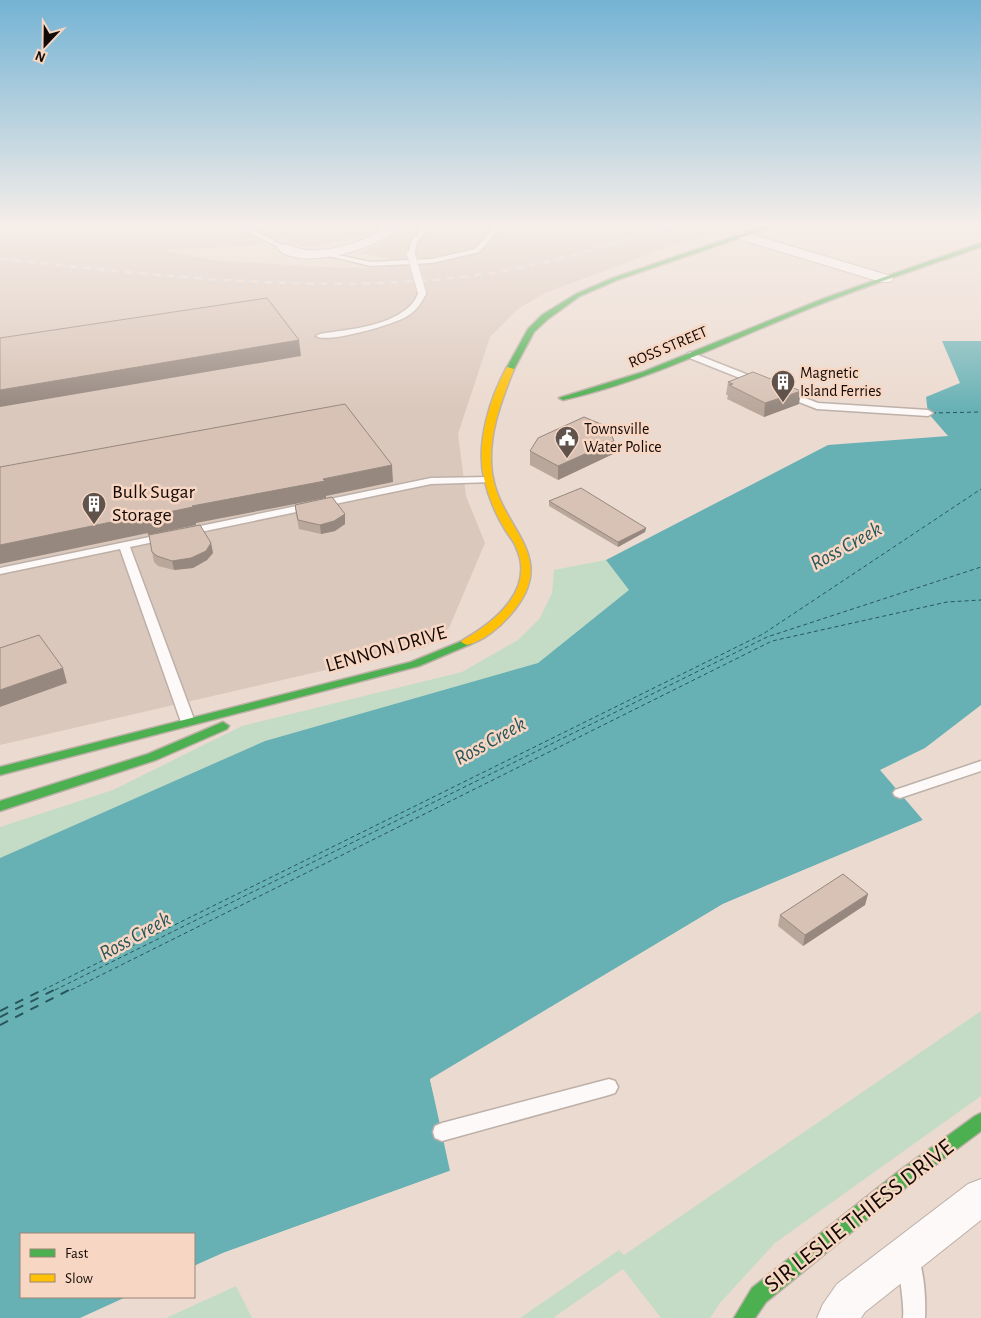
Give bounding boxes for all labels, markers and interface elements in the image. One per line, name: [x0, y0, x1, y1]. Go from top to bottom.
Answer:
north arrow: [20, 20, 70, 70]
text: N: [33, 48, 48, 64]
street label: ROSS STREET: [626, 323, 710, 371]
place label: Magnetic Island Ferries: [800, 365, 882, 399]
building icon: Magnetic Island Ferries: [770, 369, 796, 403]
place label: Townsville Water Police: [584, 421, 662, 455]
public building icon: Townsville Water Police: [554, 425, 580, 459]
place label: Bulk Sugar Storage: [112, 482, 195, 525]
building icon: Bulk Sugar Storage: [81, 491, 107, 525]
water label: Ross Creek: [807, 518, 885, 574]
street label: LENNON DRIVE: [323, 622, 449, 676]
water label: Ross Creek: [451, 713, 529, 769]
water label: Ross Creek: [96, 908, 174, 964]
street label: SIR LESLIE THIESS DRIVE: [760, 1135, 958, 1297]
legend: [20, 1233, 195, 1298]
text: Fast: [65, 1246, 89, 1261]
text: Slow: [65, 1271, 93, 1286]

